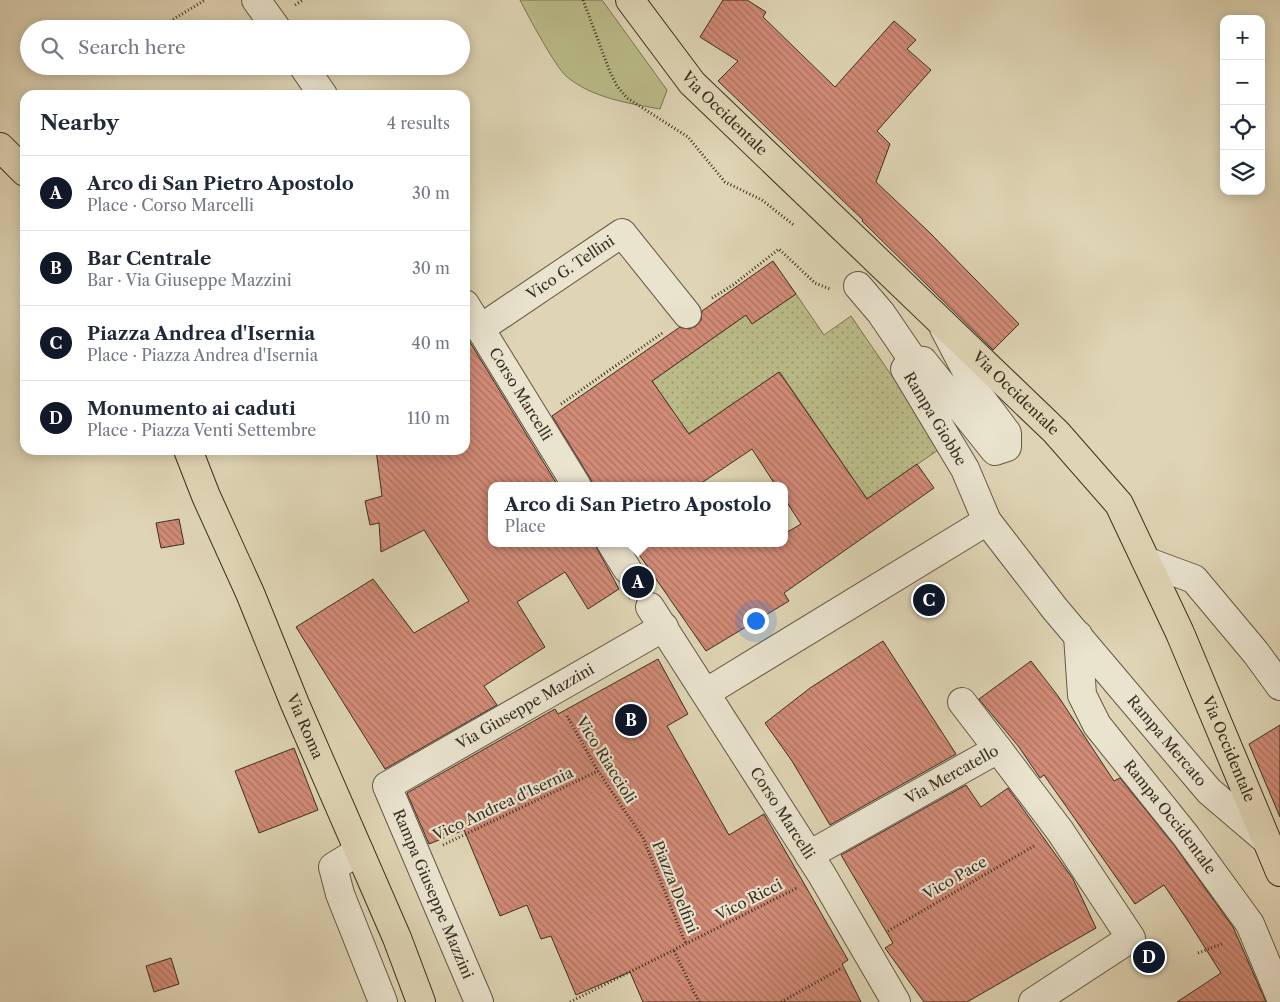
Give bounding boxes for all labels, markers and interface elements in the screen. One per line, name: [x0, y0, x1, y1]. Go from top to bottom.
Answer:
map controls: [1220, 15, 1265, 195]
button: +: [1220, 15, 1265, 60]
search box: [20, 20, 470, 75]
icon: search: [38, 34, 66, 62]
text: Search here: [78, 36, 186, 59]
button: −: [1220, 60, 1265, 105]
street label: Via Occidentale: [677, 67, 772, 159]
button: locate: [1220, 105, 1265, 150]
text: Nearby: [40, 110, 119, 135]
text: 4 results: [387, 113, 450, 133]
button: layers: [1220, 150, 1265, 195]
text: Arco di San Pietro Apostolo: [87, 172, 354, 195]
text: A: [50, 183, 62, 203]
text: 30 m: [412, 183, 450, 203]
text: Place · Corso Marcelli: [87, 195, 254, 215]
street label: Vico G. Tellini: [522, 231, 618, 304]
text: Bar Centrale: [87, 247, 211, 270]
text: B: [50, 258, 62, 278]
text: 30 m: [412, 258, 450, 278]
text: Bar · Via Giuseppe Mazzini: [87, 270, 292, 290]
text: Piazza Andrea d'Isernia: [87, 322, 315, 345]
text: C: [50, 333, 62, 353]
text: 40 m: [411, 333, 450, 353]
street label: Corso Marcelli: [485, 344, 557, 444]
text: Place · Piazza Andrea d'Isernia: [87, 345, 318, 365]
street label: Via Occidentale: [968, 346, 1063, 439]
street label: Rampa Giobbe: [900, 368, 971, 469]
text: Monumento ai caduti: [87, 397, 296, 420]
text: D: [49, 408, 63, 428]
text: 110 m: [407, 408, 450, 428]
text: Place · Piazza Venti Settembre: [87, 420, 316, 440]
popup: [488, 482, 788, 547]
text: Arco di San Pietro Apostolo: [505, 493, 771, 516]
text: Place: [505, 516, 546, 536]
pin: A: [622, 563, 654, 601]
pin: C: [913, 581, 945, 619]
your location: [743, 608, 769, 634]
street label: Via Giuseppe Mazzini: [452, 659, 598, 754]
street label: Via Roma: [282, 690, 328, 762]
street label: Rampa Mercato: [1123, 691, 1211, 790]
street label: Via Occidentale: [1198, 692, 1260, 805]
pin: B: [615, 701, 647, 739]
street label: Vico Riaccioli: [572, 712, 641, 807]
street label: Via Mercatello: [901, 741, 1002, 809]
street label: Rampa Occidentale: [1120, 756, 1220, 878]
street label: Vico Andrea d'Isernia: [429, 763, 576, 845]
street label: Corso Marcelli: [746, 763, 820, 863]
street label: Rampa Giuseppe Mazzini: [389, 806, 478, 982]
street label: Piazza Delfini: [648, 838, 703, 936]
street label: Vico Pace: [919, 852, 990, 904]
street label: Vico Ricci: [711, 874, 786, 925]
pin: D: [1133, 938, 1165, 976]

